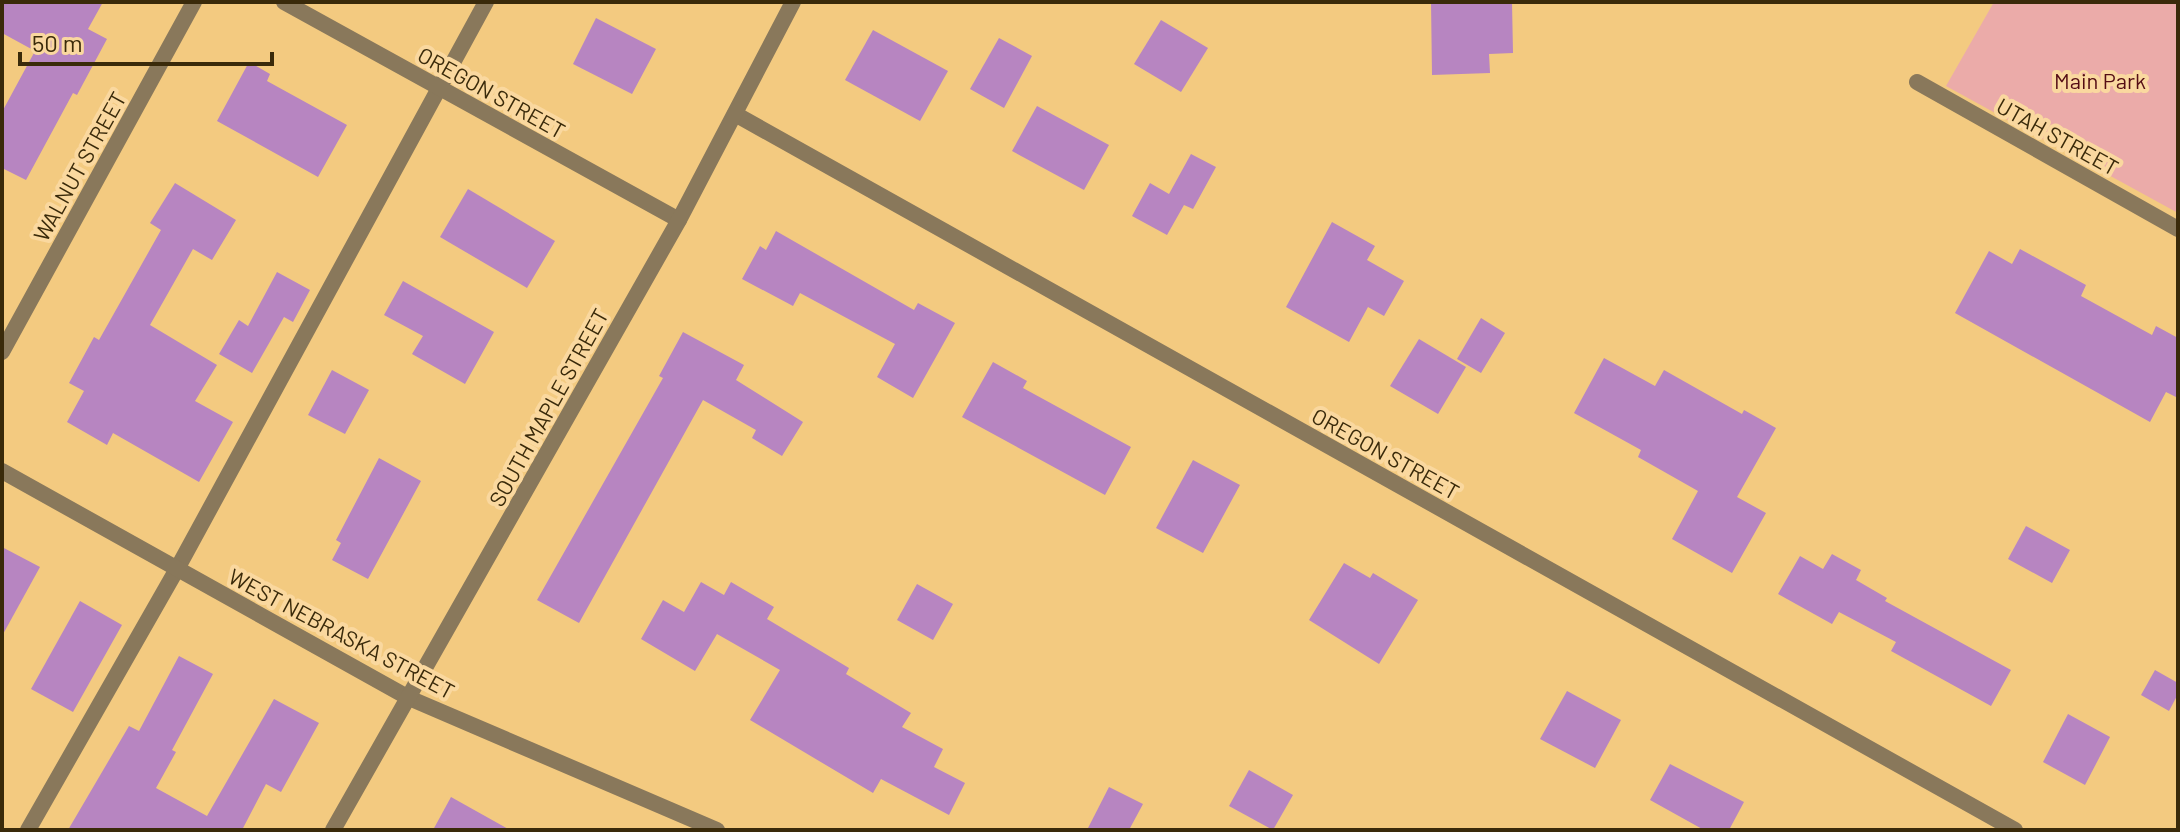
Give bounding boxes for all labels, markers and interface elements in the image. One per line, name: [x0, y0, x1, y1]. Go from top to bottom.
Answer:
scale bar: [20, 16, 272, 66]
text: 50 m: [32, 28, 83, 57]
street label: OREGON STREET: [414, 41, 570, 143]
park label: Main Park: [2054, 67, 2146, 93]
street label: WALNUT STREET: [27, 87, 131, 245]
street label: UTAH STREET: [1993, 92, 2123, 180]
street label: SOUTH MAPLE STREET: [483, 304, 613, 510]
street label: OREGON STREET: [1308, 402, 1464, 504]
street label: WEST NEBRASKA STREET: [225, 562, 459, 704]

